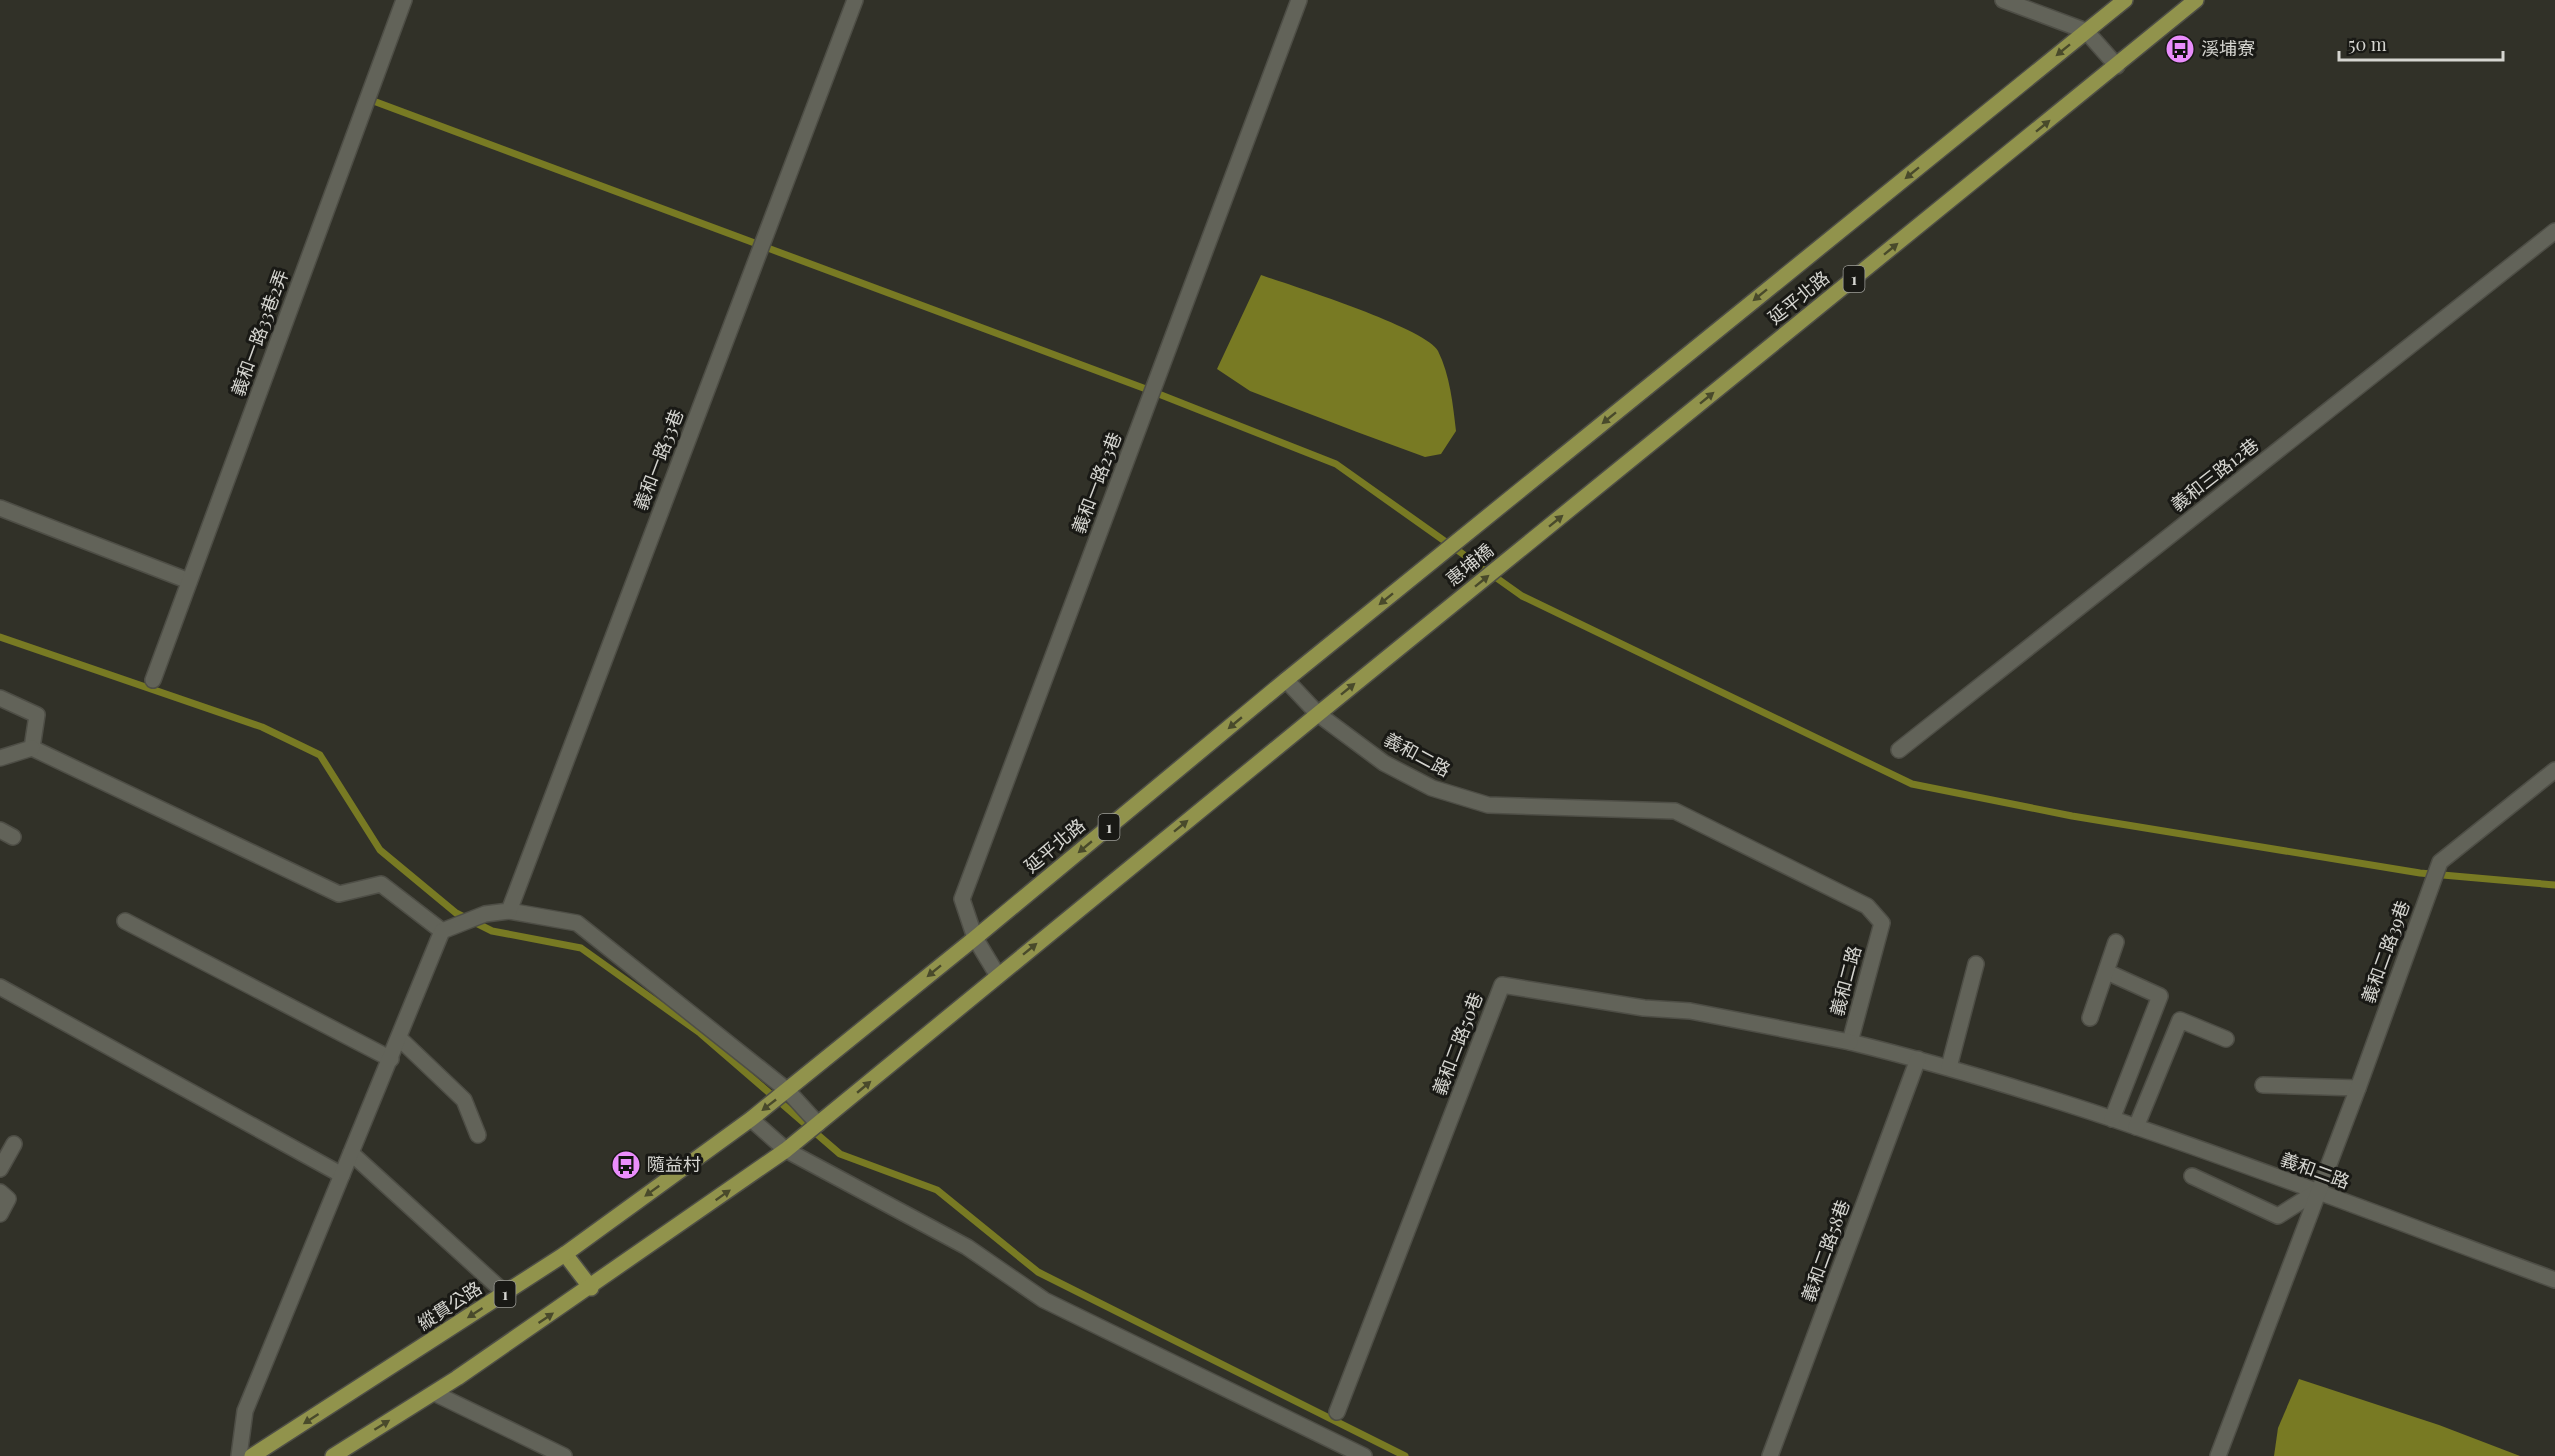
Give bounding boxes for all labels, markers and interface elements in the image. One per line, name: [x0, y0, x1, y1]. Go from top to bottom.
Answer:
scale bar: [2339, 24, 2502, 62]
text: 50 m: [2348, 32, 2387, 56]
bus stop icon: 溪埔寮: [2164, 33, 2196, 65]
place label: 溪埔寮: [2201, 36, 2255, 60]
one-way arrow: [2055, 43, 2071, 56]
one-way arrow: [2035, 120, 2050, 133]
one-way arrow: [1904, 166, 1920, 179]
one-way arrow: [1883, 242, 1899, 255]
street label: 延平北路: [1763, 265, 1834, 329]
street label: 義和一路33巷2弄: [225, 266, 293, 399]
road number: 1: [1844, 266, 1864, 292]
one-way arrow: [1752, 289, 1768, 302]
one-way arrow: [1699, 392, 1714, 405]
street label: 義和一路33巷: [628, 406, 688, 514]
one-way arrow: [1601, 412, 1617, 425]
street label: 義和一路23巷: [1066, 429, 1126, 537]
street label: 義和三路12巷: [2166, 432, 2263, 516]
one-way arrow: [1548, 515, 1563, 527]
street label: 惠埔橋: [1441, 538, 1498, 591]
one-way arrow: [1474, 574, 1490, 587]
one-way arrow: [1378, 593, 1394, 606]
one-way arrow: [1341, 683, 1356, 696]
one-way arrow: [1227, 716, 1243, 729]
street label: 義和二路: [1380, 727, 1455, 782]
street label: 延平北路: [1019, 813, 1090, 878]
road number: 1: [1098, 814, 1120, 840]
one-way arrow: [1173, 819, 1189, 832]
one-way arrow: [1078, 840, 1093, 853]
street label: 義和二路39巷: [2355, 897, 2415, 1006]
one-way arrow: [1022, 943, 1038, 956]
street label: 義和二路: [1824, 943, 1866, 1019]
one-way arrow: [926, 965, 942, 978]
street label: 義和二路50巷: [1426, 989, 1488, 1098]
one-way arrow: [856, 1081, 871, 1093]
one-way arrow: [761, 1098, 776, 1110]
street label: 義和二路: [2277, 1146, 2353, 1194]
bus stop icon: 隨益村: [610, 1149, 642, 1181]
place label: 隨益村: [647, 1152, 701, 1176]
one-way arrow: [645, 1184, 660, 1196]
one-way arrow: [714, 1189, 730, 1201]
street label: 義和二路58巷: [1796, 1196, 1855, 1305]
street label: 縱貫公路: [413, 1275, 486, 1335]
road number: 1: [494, 1281, 516, 1307]
one-way arrow: [467, 1308, 483, 1319]
one-way arrow: [537, 1312, 553, 1324]
one-way arrow: [302, 1413, 319, 1424]
one-way arrow: [374, 1420, 391, 1431]

